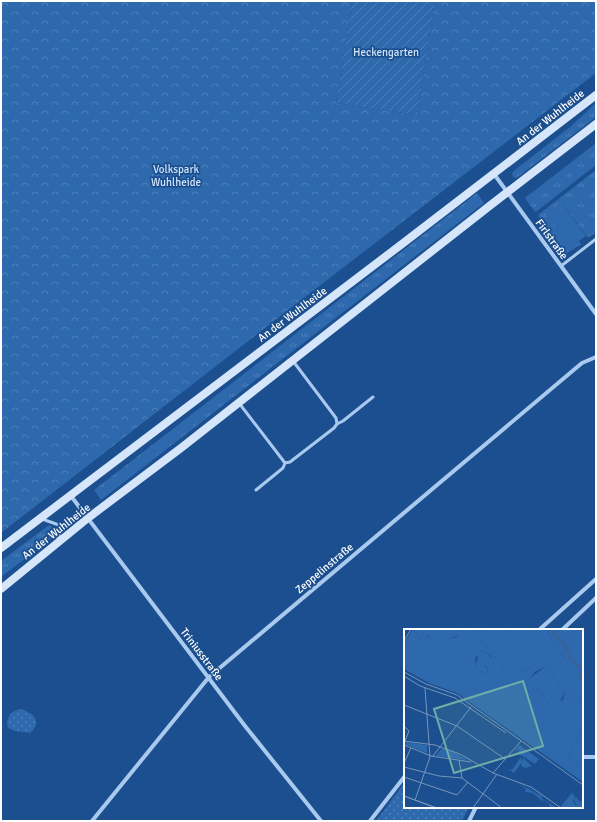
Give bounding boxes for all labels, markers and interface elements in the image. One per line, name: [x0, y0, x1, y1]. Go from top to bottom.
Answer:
park label: Heckengarten: [353, 46, 419, 59]
street label: An der Wuhlheide: [514, 87, 587, 148]
park label: Volkspark Wuhlheide: [151, 163, 201, 189]
street label: Firlstraße: [533, 217, 571, 262]
street label: An der Wuhlheide: [255, 284, 329, 345]
street label: An der Wuhlheide: [20, 501, 93, 562]
street label: Zeppelinstraße: [293, 540, 356, 596]
street label: Triniusstraße: [178, 625, 226, 683]
inset map: [404, 629, 583, 808]

